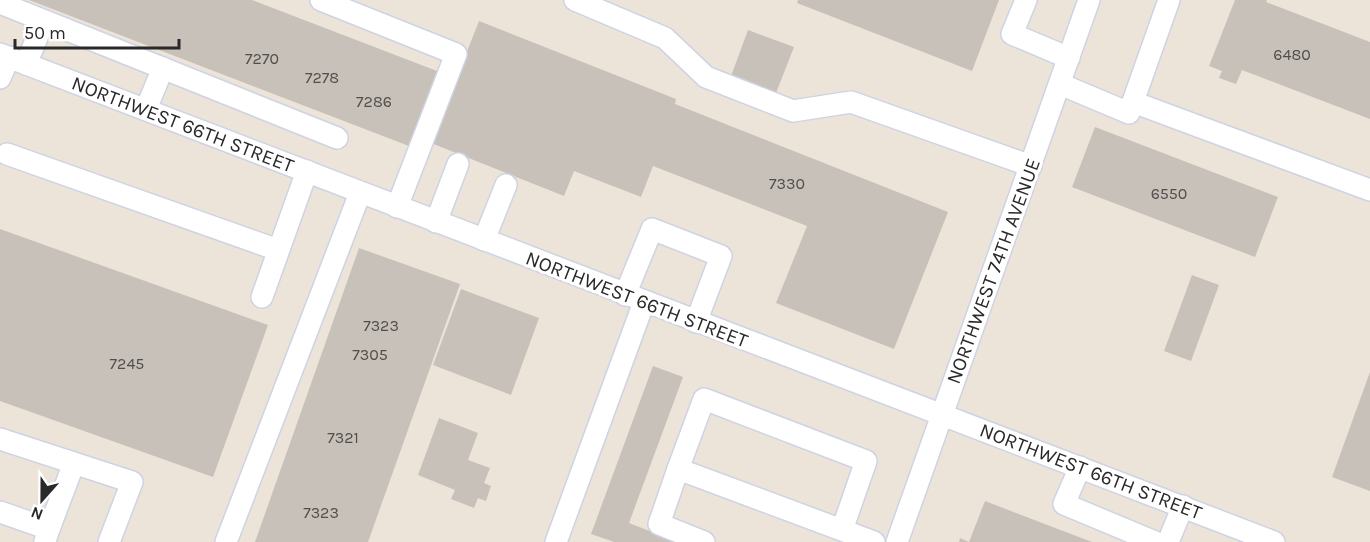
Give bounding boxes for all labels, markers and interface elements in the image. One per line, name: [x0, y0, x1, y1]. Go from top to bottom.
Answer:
scale bar: [15, 12, 178, 50]
text: 50 m: [24, 22, 66, 44]
house number: 6480: [1273, 45, 1311, 64]
house number: 7270: [245, 49, 279, 68]
house number: 7278: [305, 68, 339, 87]
street label: NORTHWEST 66TH STREET: [69, 71, 297, 178]
house number: 7286: [356, 92, 392, 111]
street label: NORTHWEST 74TH AVENUE: [942, 155, 1045, 387]
house number: 7330: [769, 174, 805, 193]
house number: 6550: [1151, 184, 1187, 203]
street label: NORTHWEST 66TH STREET: [523, 246, 751, 353]
house number: 7323: [363, 316, 399, 335]
house number: 7305: [352, 345, 388, 364]
house number: 7245: [110, 354, 144, 373]
street label: NORTHWEST 66TH STREET: [977, 418, 1205, 525]
house number: 7321: [327, 428, 359, 447]
north arrow: [12, 470, 72, 530]
text: N: [28, 503, 46, 524]
house number: 7323: [303, 503, 339, 522]

